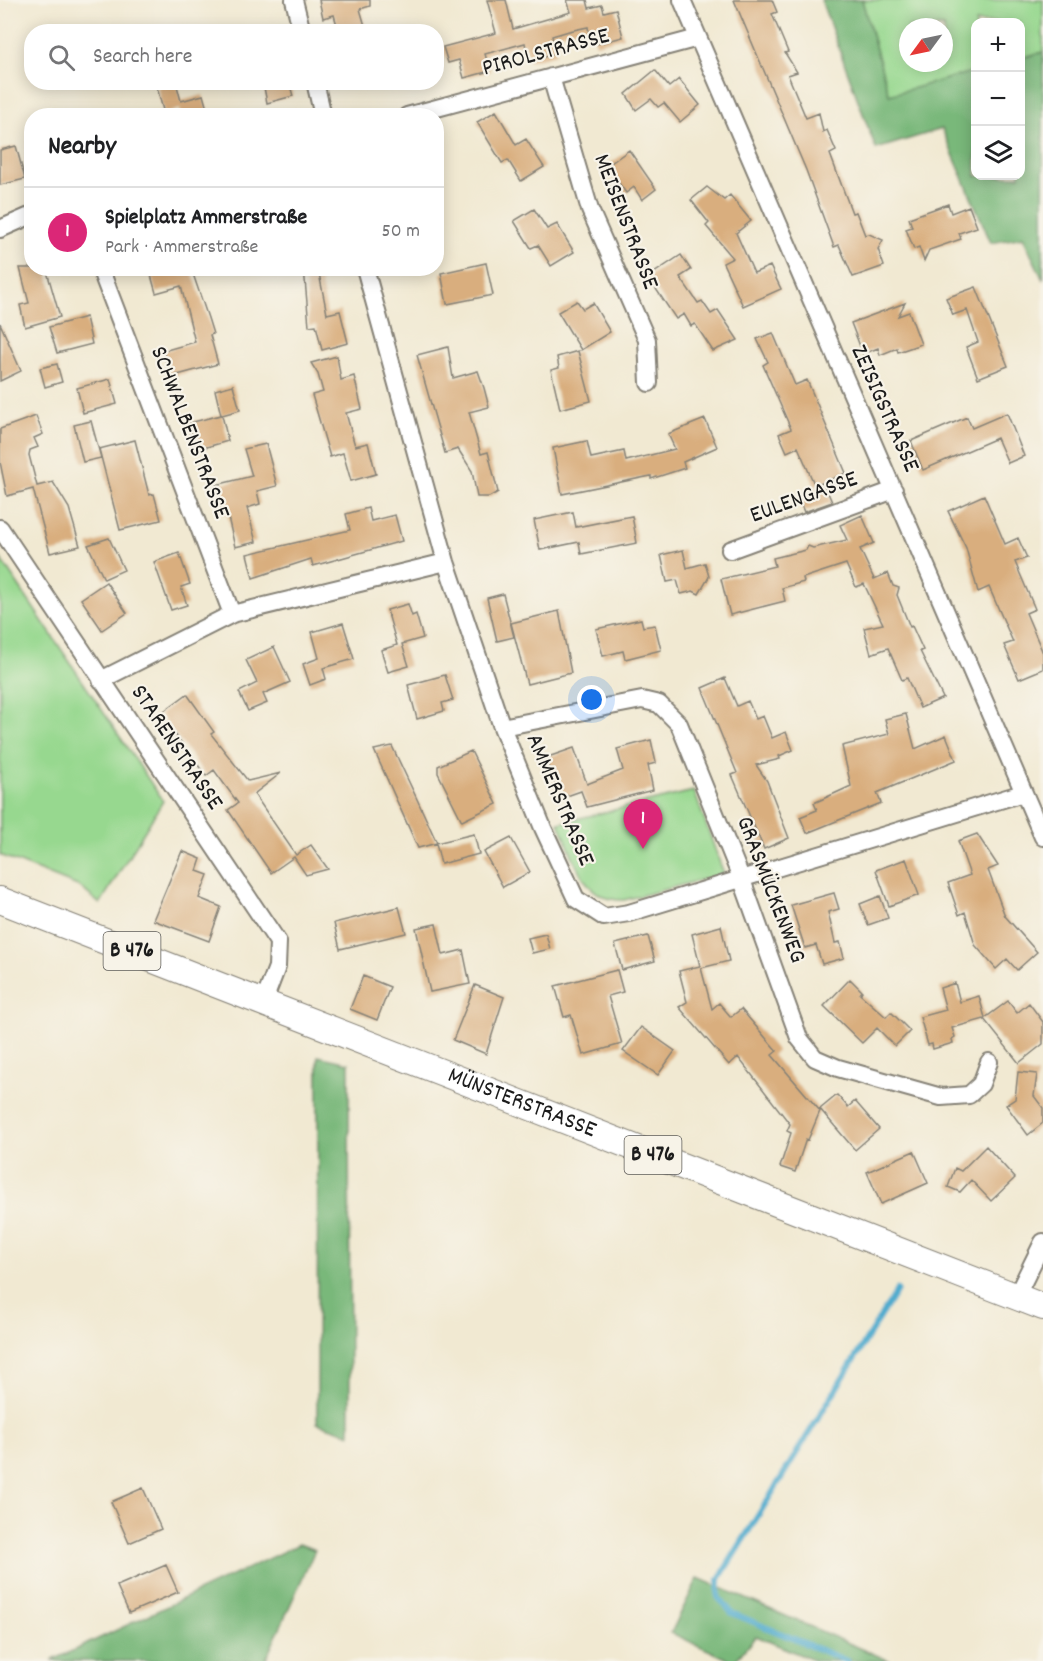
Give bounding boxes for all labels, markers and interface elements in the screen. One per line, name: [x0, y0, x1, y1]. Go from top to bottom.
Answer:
north arrow: [899, 18, 953, 72]
map controls: [971, 18, 1025, 180]
button: +: [971, 18, 1025, 72]
street label: PIROLSTRASSE: [478, 20, 614, 86]
search box: [24, 24, 444, 90]
icon: search: [45, 41, 78, 74]
text: Search here: [93, 42, 192, 73]
button: −: [971, 72, 1025, 126]
button: layers: [971, 126, 1025, 180]
text: Nearby: [48, 129, 116, 166]
street label: MEISENSTRASSE: [584, 149, 666, 295]
text: Spielplatz Ammerstraße: [105, 203, 307, 234]
text: 1: [65, 218, 70, 246]
text: 50 m: [382, 218, 420, 246]
text: Park · Ammerstraße: [105, 234, 258, 262]
street label: ZEISIGSTRASSE: [841, 340, 927, 478]
street label: SCHWALBENSTRASSE: [140, 342, 238, 524]
street label: EULENGASSE: [745, 463, 863, 533]
street label: STARENSTRASSE: [121, 678, 231, 818]
your location: [577, 685, 606, 714]
street label: AMMERSTRASSE: [516, 729, 602, 872]
pin: 1: [624, 800, 662, 849]
street label: GRASMÜCKENWEG: [726, 812, 814, 968]
road number: B 476: [104, 932, 160, 970]
street label: MÜNSTERSTRASSE: [443, 1059, 601, 1148]
road number: B 476: [624, 1136, 682, 1174]

